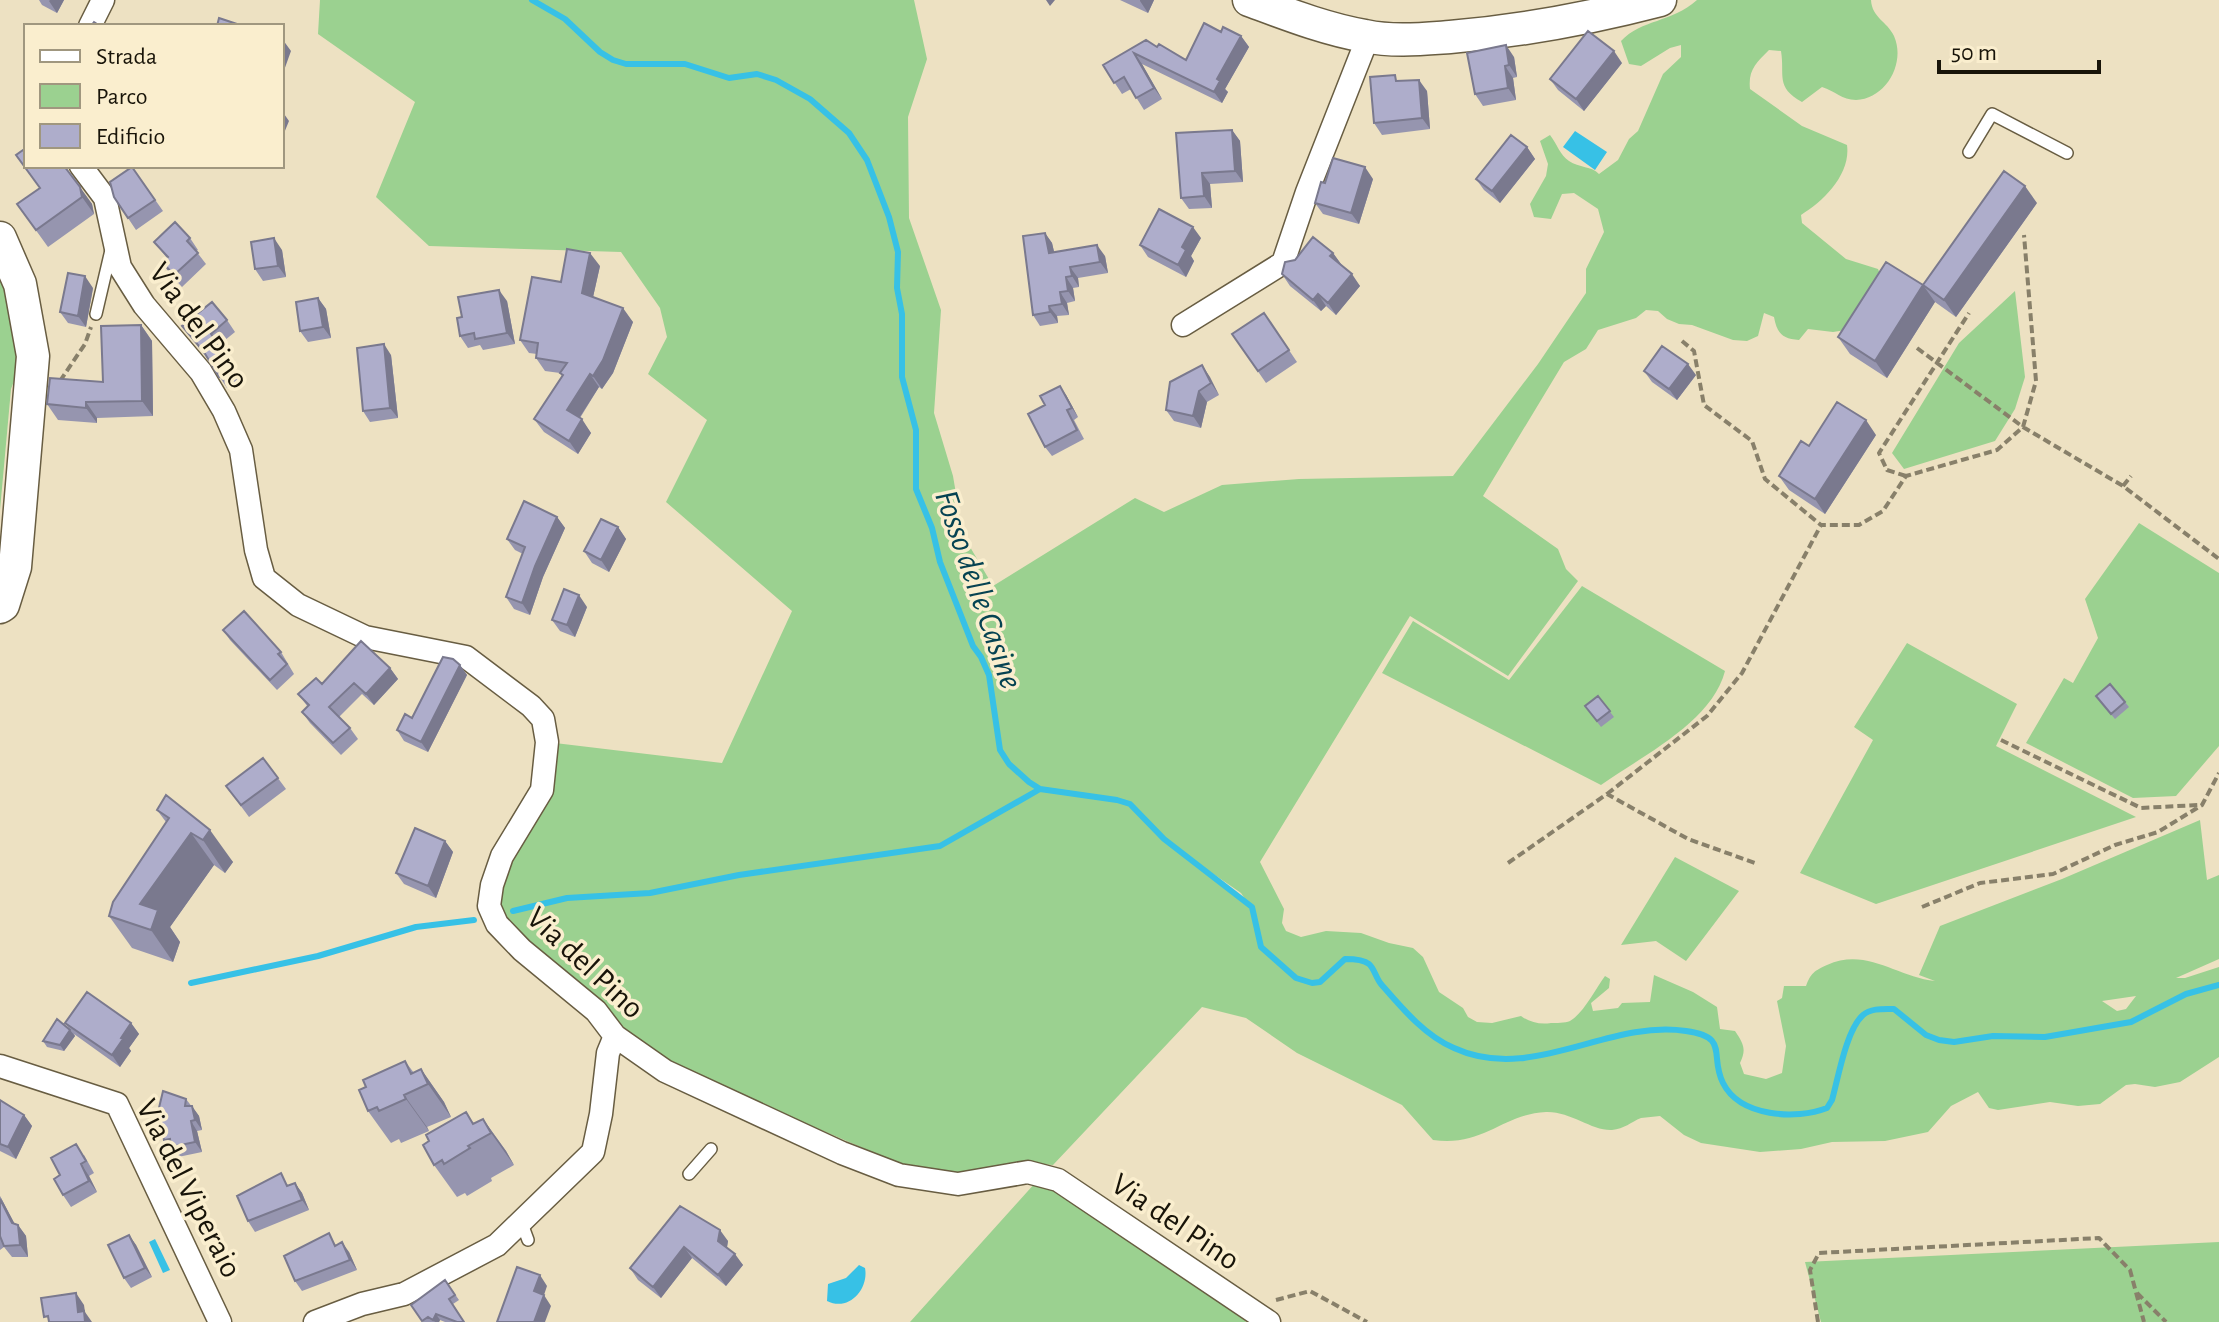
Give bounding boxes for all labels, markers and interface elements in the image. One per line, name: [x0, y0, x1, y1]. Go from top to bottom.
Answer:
legend: [24, 24, 284, 168]
scale bar: [1939, 24, 2099, 74]
text: 50 m: [1951, 41, 1997, 65]
text: Strada: [96, 45, 157, 69]
text: Parco: [96, 85, 147, 109]
text: Edificio: [96, 125, 165, 149]
street label: Via del Pino: [143, 257, 255, 394]
water label: Fosso delle Casine: [928, 486, 1028, 694]
street label: Via del Pino: [521, 901, 650, 1025]
street label: Via del Viperaio: [130, 1094, 248, 1283]
street label: Via del Pino: [1106, 1167, 1245, 1276]

